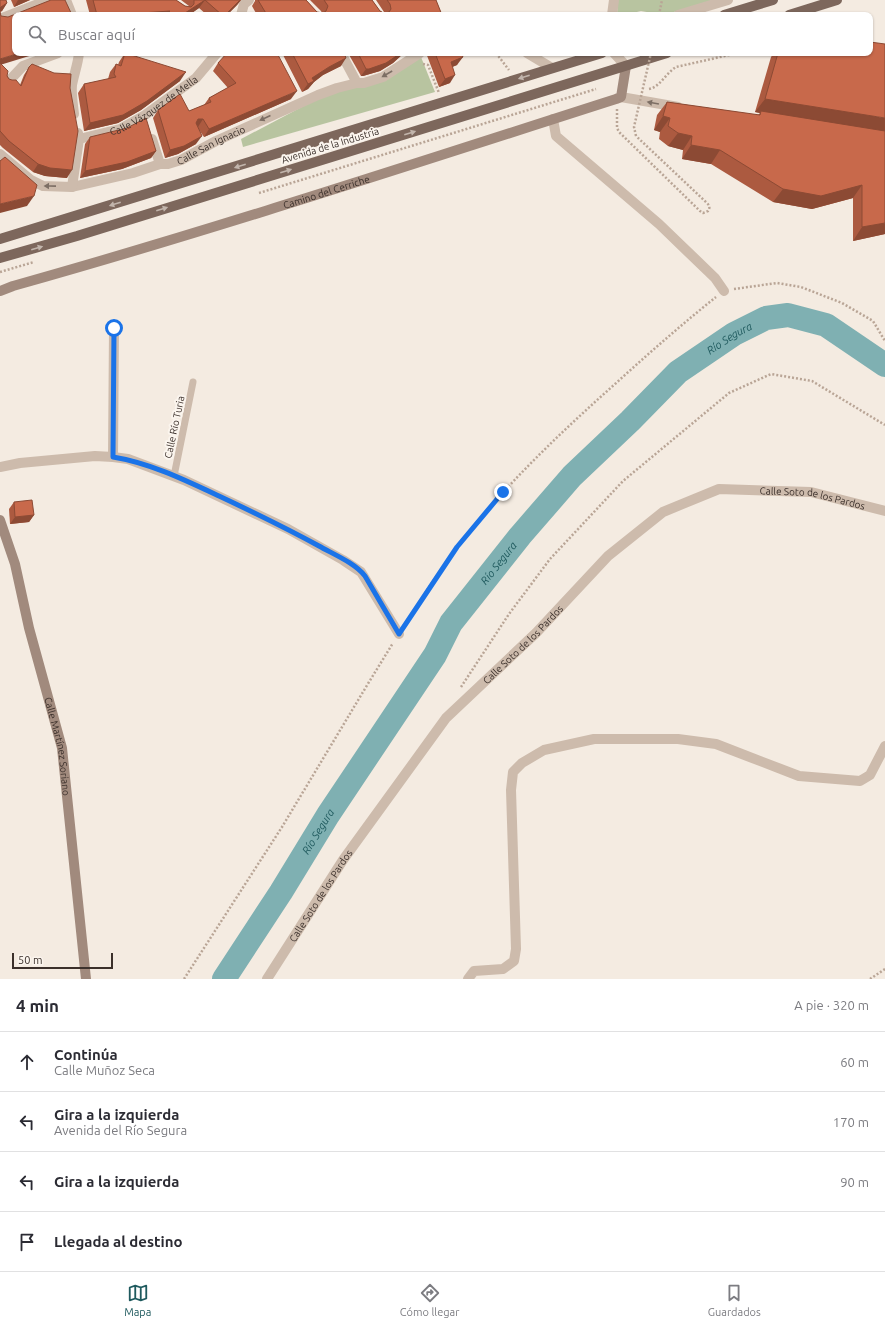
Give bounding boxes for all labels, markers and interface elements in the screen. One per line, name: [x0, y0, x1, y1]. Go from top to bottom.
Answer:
search box: [12, 12, 873, 56]
icon: search: [26, 23, 48, 45]
text: Buscar aquí: [58, 26, 135, 43]
one-way arrow: [381, 71, 393, 78]
street label: Calle Vázquez de Mella: [109, 74, 200, 137]
one-way arrow: [518, 74, 530, 80]
one-way arrow: [647, 100, 659, 106]
one-way arrow: [259, 115, 271, 121]
street label: Calle San Ignacio: [176, 124, 247, 167]
street label: Avenida de la Industria: [280, 125, 380, 166]
one-way arrow: [404, 130, 416, 136]
one-way arrow: [233, 163, 245, 169]
one-way arrow: [280, 168, 292, 174]
street label: Camino del Cerriche: [282, 173, 371, 211]
one-way arrow: [43, 183, 56, 189]
one-way arrow: [109, 201, 121, 207]
one-way arrow: [156, 206, 168, 212]
one-way arrow: [32, 245, 44, 251]
route start: [105, 319, 123, 337]
water label: Río Segura: [704, 320, 754, 357]
street label: Calle Río Turia: [163, 395, 186, 459]
route end: [494, 483, 512, 501]
street label: Calle Soto de los Pardos: [759, 485, 866, 512]
water label: Río Segura: [478, 539, 519, 587]
street label: Calle Soto de los Pardos: [481, 603, 565, 686]
street label: Calle Martínez Soriano: [42, 696, 72, 796]
water label: Río Segura: [300, 806, 337, 856]
street label: Calle Soto de los Pardos: [287, 848, 355, 944]
scale bar: [12, 951, 113, 970]
text: 50 m: [18, 954, 42, 966]
text: 4 min: [16, 996, 59, 1015]
text: A pie · 320 m: [794, 998, 869, 1012]
text: Continúa: [54, 1046, 118, 1063]
icon: ahead: [16, 1051, 38, 1073]
text: 60 m: [840, 1055, 869, 1069]
text: Calle Muñoz Seca: [54, 1063, 155, 1077]
text: Gira a la izquierda: [54, 1106, 180, 1123]
icon: left: [16, 1111, 38, 1133]
text: 170 m: [833, 1115, 869, 1129]
text: Avenida del Río Segura: [54, 1123, 187, 1137]
icon: left: [16, 1171, 38, 1193]
text: Gira a la izquierda: [54, 1173, 180, 1190]
text: 90 m: [840, 1175, 869, 1189]
icon: arrive: [16, 1231, 38, 1253]
text: Llegada al destino: [54, 1233, 183, 1250]
tab: Mapa: [124, 1282, 151, 1318]
tab: Cómo llegar: [400, 1282, 459, 1318]
tab: Guardados: [708, 1282, 761, 1318]

